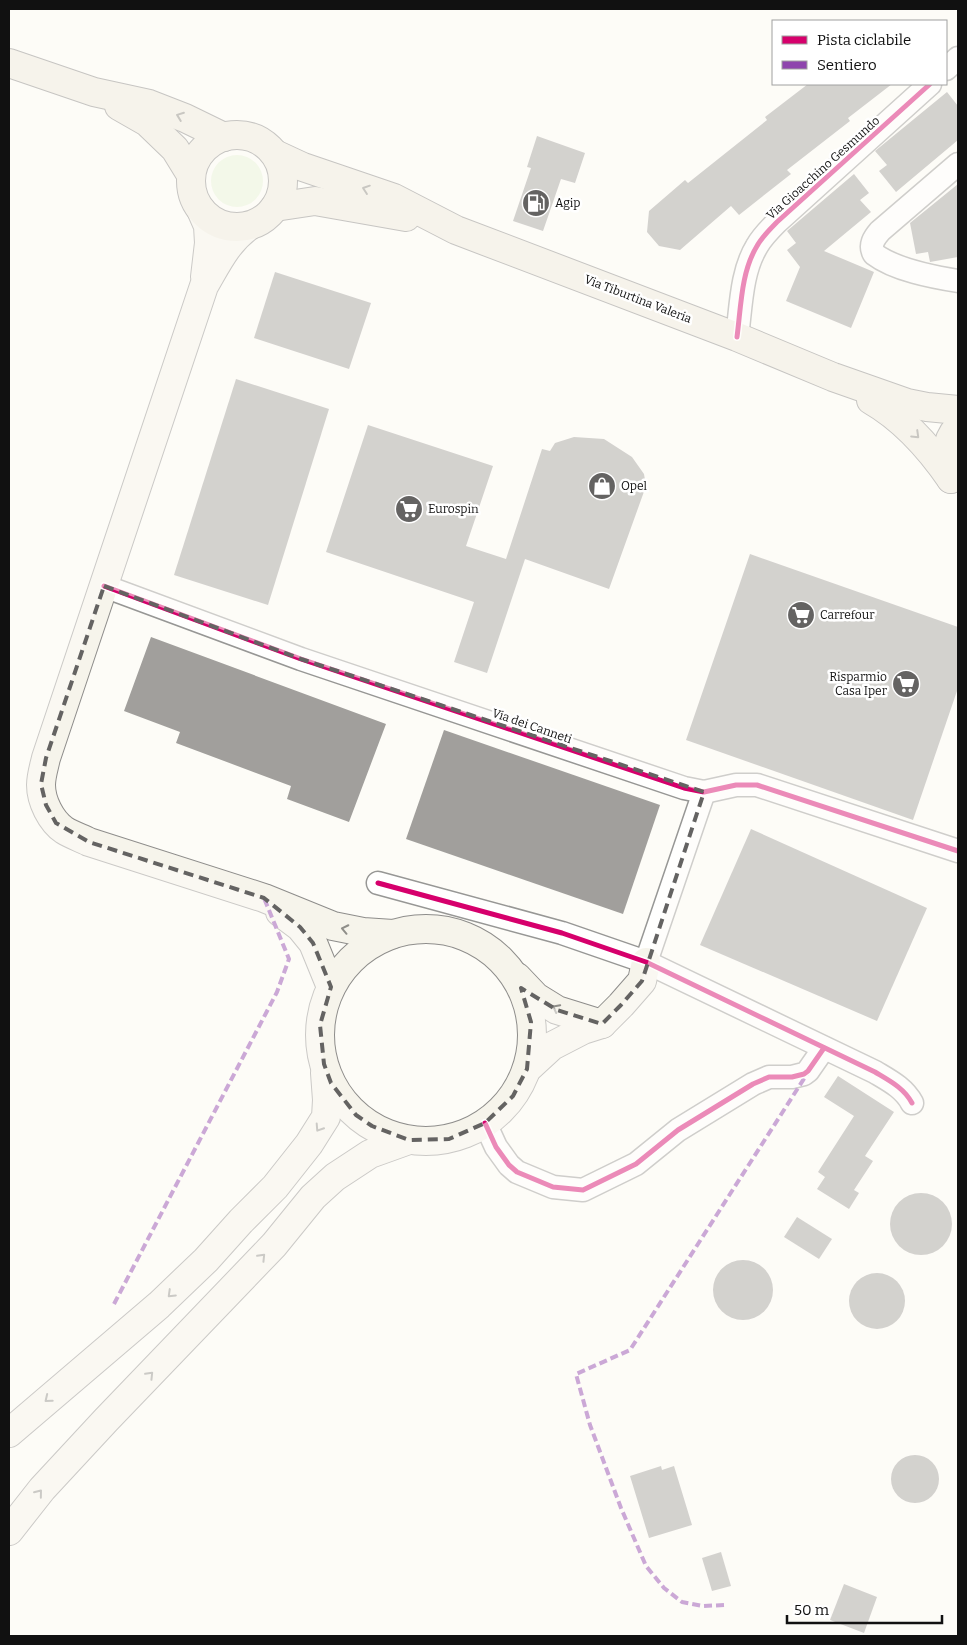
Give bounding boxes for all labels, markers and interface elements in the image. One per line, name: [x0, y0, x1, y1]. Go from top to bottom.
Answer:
legend: [772, 20, 947, 85]
text: Pista ciclabile: [817, 31, 911, 49]
text: Sentiero: [817, 56, 877, 74]
one-way arrow: [176, 112, 185, 122]
street label: Via Gioacchino Gesmundo: [764, 113, 883, 223]
one-way arrow: [362, 184, 371, 194]
fuel station icon: Agip: [521, 188, 551, 218]
place label: Agip: [555, 196, 580, 210]
street label: Via Tiburtina Valeria: [582, 272, 694, 326]
one-way arrow: [910, 429, 919, 438]
shop icon: Opel: [587, 471, 617, 501]
place label: Opel: [621, 479, 647, 493]
supermarket icon: Eurospin: [394, 494, 424, 524]
place label: Eurospin: [428, 502, 479, 516]
supermarket icon: Carrefour: [786, 600, 816, 630]
place label: Carrefour: [820, 608, 875, 622]
supermarket icon: Risparmio Casa Iper: [891, 669, 921, 699]
place label: Risparmio Casa Iper: [829, 670, 888, 698]
street label: Via dei Canneti: [490, 706, 574, 746]
one-way arrow: [340, 924, 349, 935]
one-way arrow: [552, 1004, 561, 1014]
one-way arrow: [315, 1123, 325, 1132]
one-way arrow: [257, 1254, 266, 1263]
one-way arrow: [168, 1288, 177, 1297]
one-way arrow: [144, 1372, 153, 1381]
one-way arrow: [44, 1394, 53, 1403]
one-way arrow: [34, 1490, 43, 1499]
scale bar: [787, 1592, 942, 1624]
text: 50 m: [794, 1601, 830, 1619]

